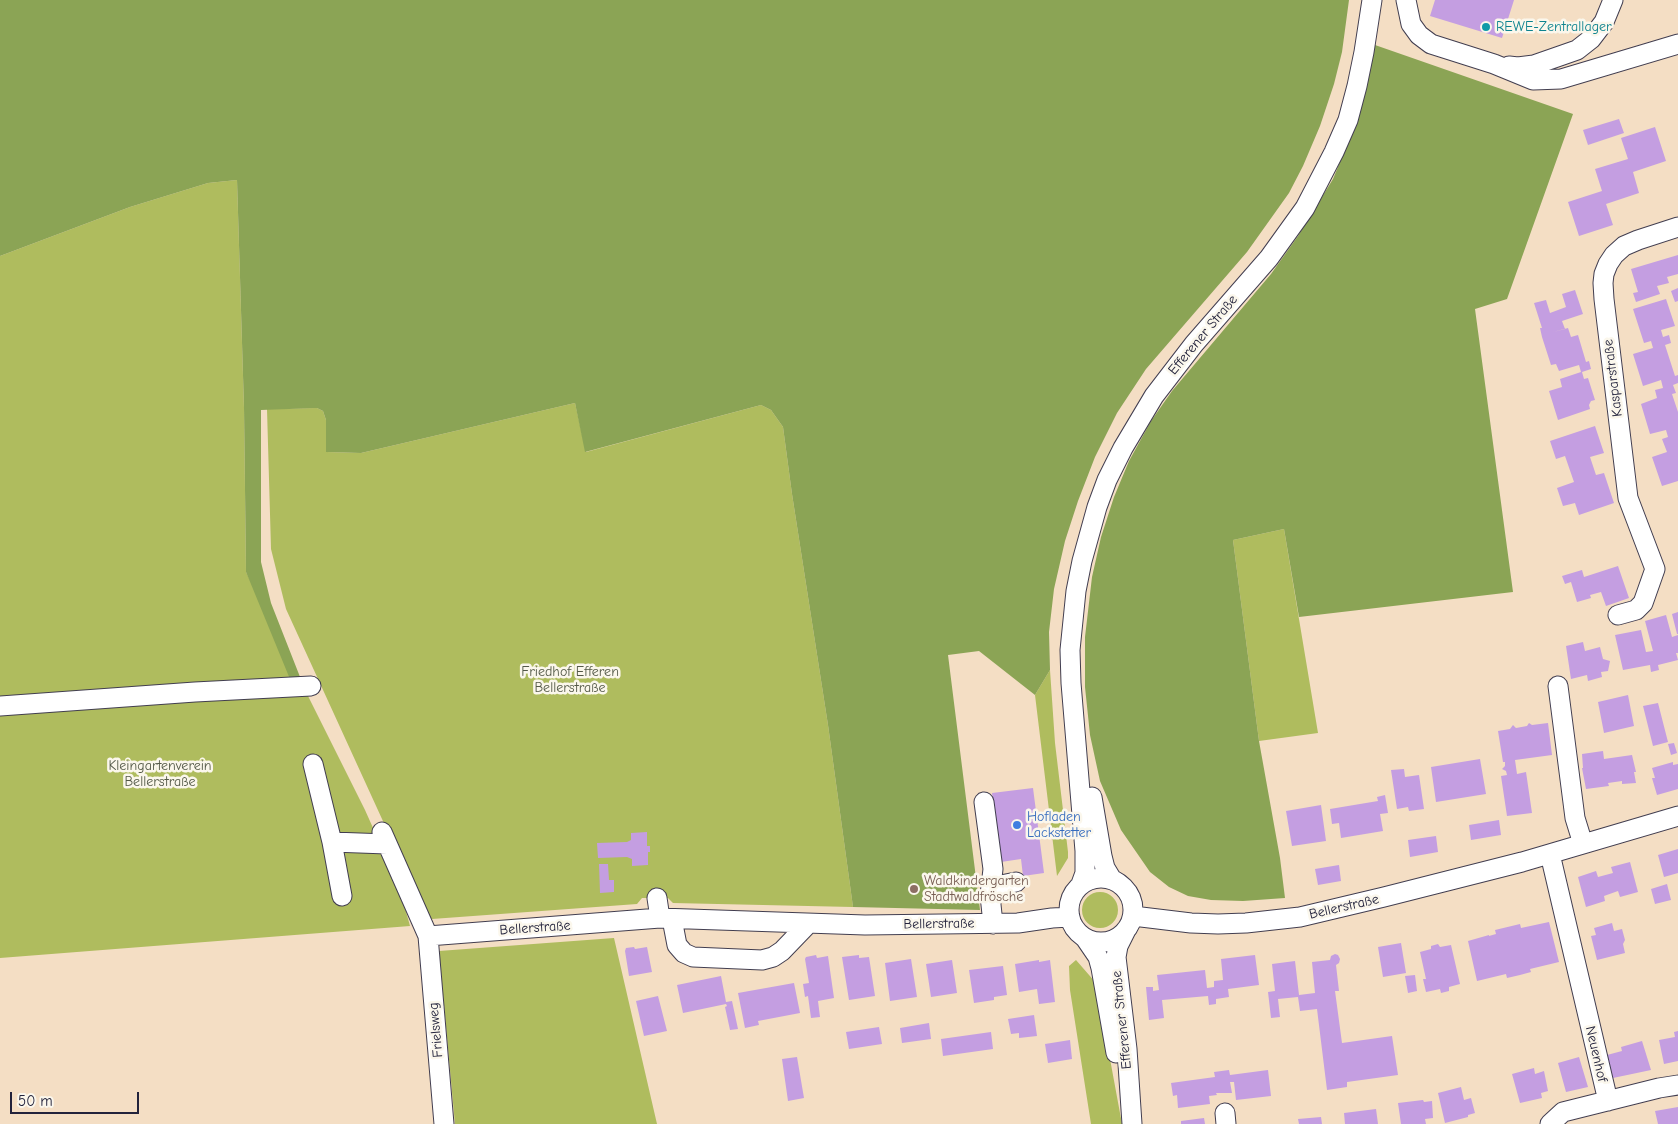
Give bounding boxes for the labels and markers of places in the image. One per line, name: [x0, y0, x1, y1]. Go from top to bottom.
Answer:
place label: REWE-Zentrallager: [1496, 19, 1612, 35]
marker: REWE-Zentrallager: [1480, 21, 1492, 33]
place label: Hofladen Lackstetter: [1027, 809, 1091, 842]
marker: Hofladen Lackstetter: [1011, 819, 1023, 831]
place label: Waldkindergarten Stadtwaldfrösche: [924, 873, 1029, 906]
marker: Waldkindergarten Stadtwaldfrösche: [908, 883, 920, 895]

